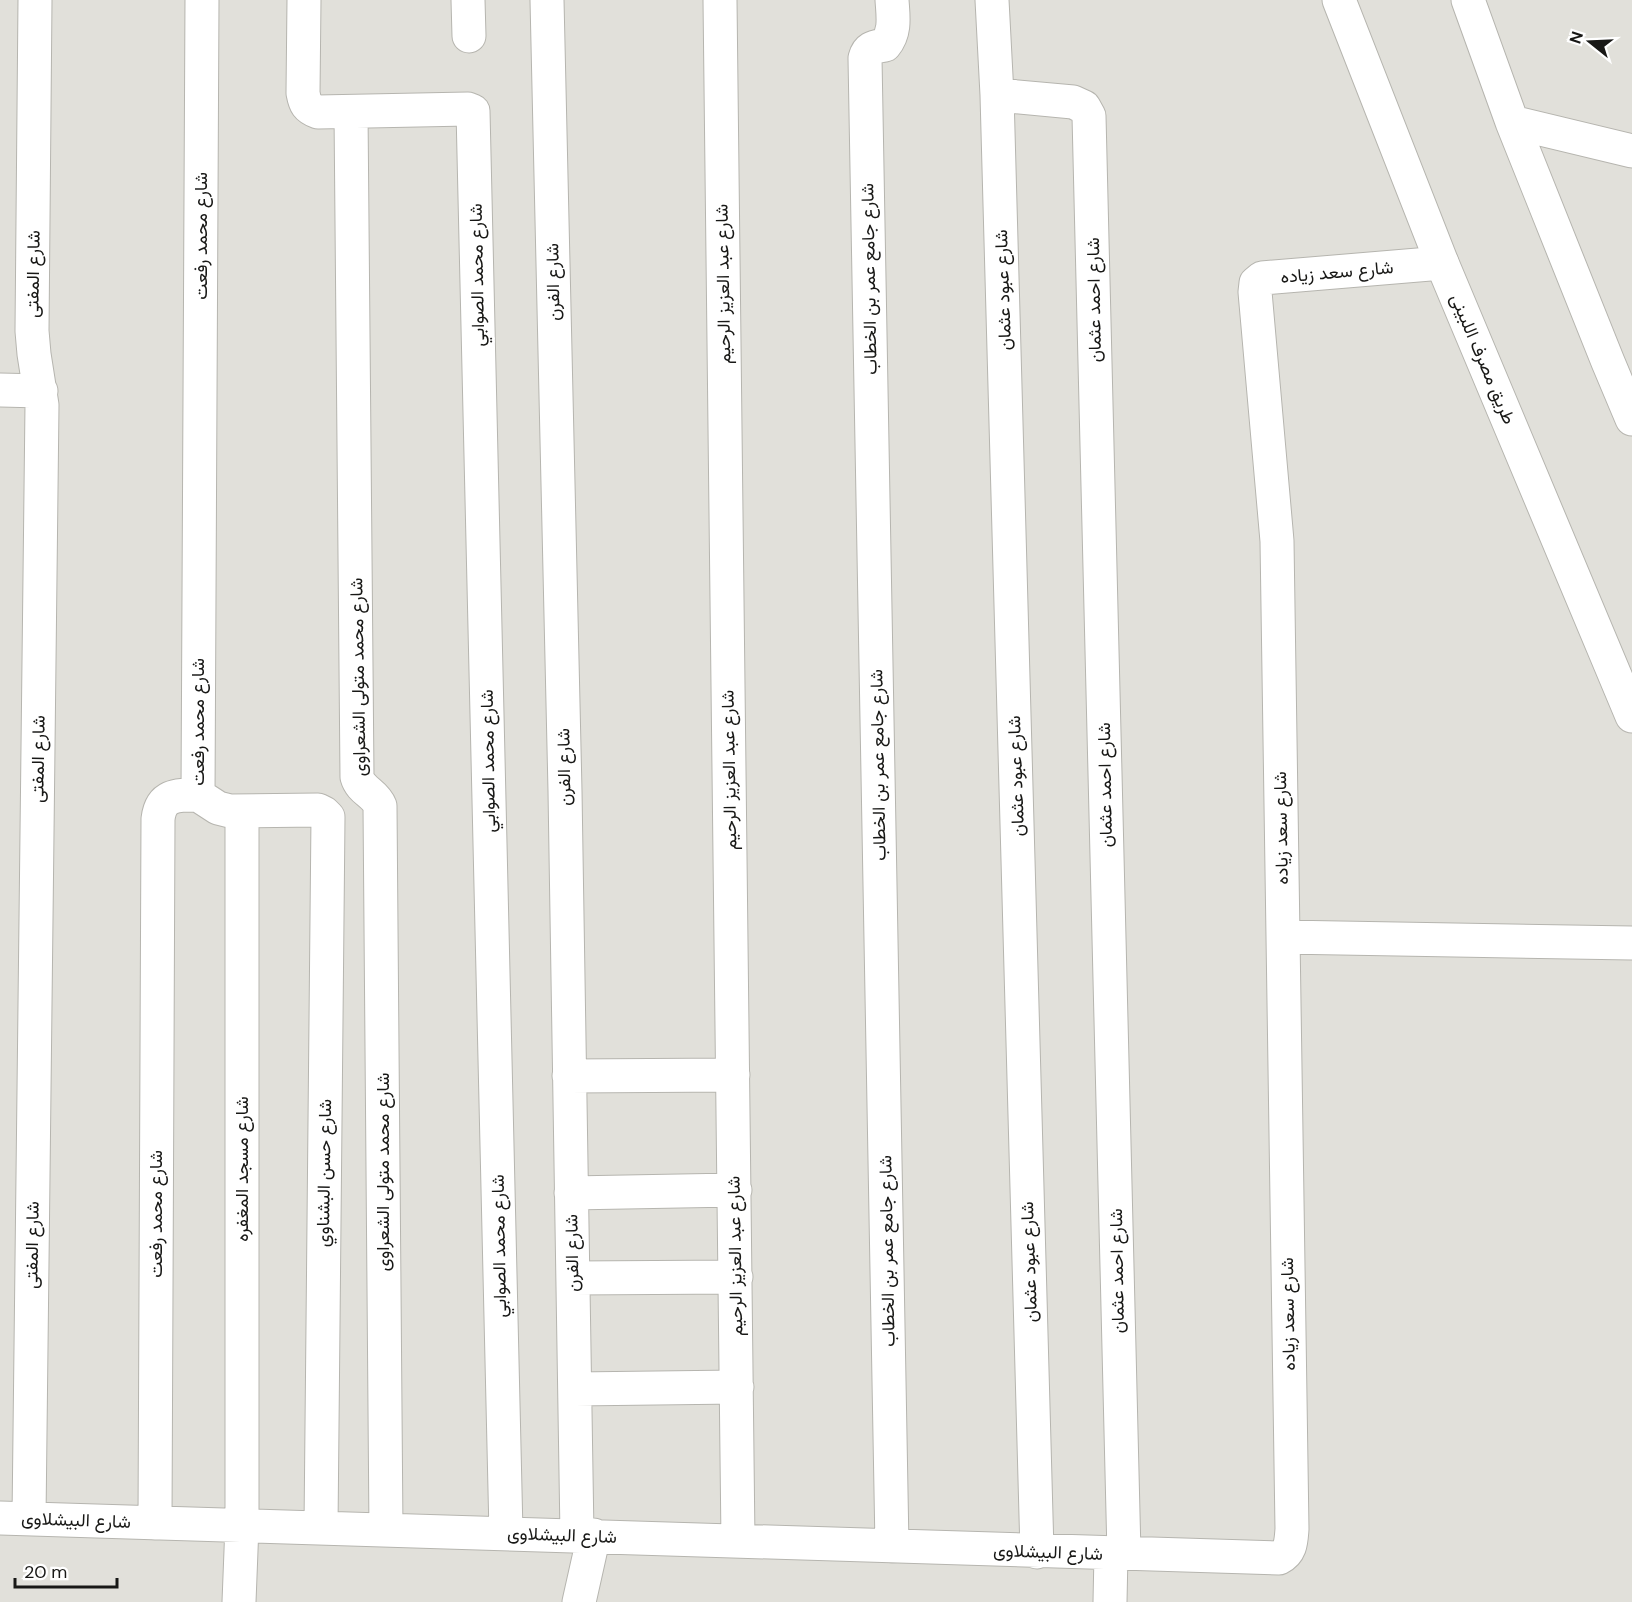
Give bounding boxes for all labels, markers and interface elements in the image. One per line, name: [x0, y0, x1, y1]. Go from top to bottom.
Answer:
north arrow: [1560, 12, 1620, 72]
text: N: [1564, 29, 1588, 46]
street label: شارع محمد رفعت: [189, 172, 213, 300]
street label: شارع جامع عمر بن الخطاب: [855, 183, 883, 375]
street label: شارع محمد الصوابي: [464, 203, 493, 347]
street label: شارع عبد العزيز الرحيم: [710, 204, 736, 364]
street label: شارع عبود عثمان: [989, 229, 1017, 351]
street label: شارع المفتى: [20, 230, 46, 318]
street label: شارع احمد عثمان: [1081, 237, 1107, 363]
street label: شارع الفرن: [540, 243, 566, 321]
street label: شارع سعد زياده: [1280, 255, 1394, 289]
street label: طريق مصرف اللبينى: [1445, 290, 1521, 428]
street label: شارع محمد متولى الشعراوى: [344, 577, 372, 777]
street label: شارع محمد رفعت: [186, 658, 210, 786]
street label: شارع جامع عمر بن الخطاب: [864, 669, 892, 861]
street label: شارع محمد الصوابي: [475, 689, 504, 833]
street label: شارع عبد العزيز الرحيم: [716, 690, 742, 850]
street label: شارع المفتى: [25, 715, 51, 803]
street label: شارع عبود عثمان: [1002, 715, 1030, 837]
street label: شارع احمد عثمان: [1092, 722, 1118, 848]
street label: شارع الفرن: [551, 728, 577, 806]
street label: شارع سعد زياده: [1268, 771, 1294, 885]
street label: شارع محمد متولى الشعراوى: [371, 1073, 395, 1271]
street label: شارع مسجد المغفره: [230, 1096, 254, 1242]
street label: شارع حسن البشناوي: [311, 1099, 340, 1247]
street label: شارع محمد رفعت: [144, 1150, 168, 1278]
street label: شارع جامع عمر بن الخطاب: [873, 1155, 901, 1347]
street label: شارع محمد الصوابي: [486, 1174, 515, 1318]
street label: شارع عبد العزيز الرحيم: [722, 1176, 748, 1336]
street label: شارع المفتى: [19, 1201, 45, 1289]
street label: شارع عبود عثمان: [1015, 1201, 1043, 1323]
street label: شارع احمد عثمان: [1104, 1208, 1130, 1334]
street label: شارع الفرن: [559, 1214, 585, 1292]
street label: شارع سعد زياده: [1275, 1257, 1301, 1371]
street label: شارع البيشلاوى: [21, 1506, 131, 1534]
street label: شارع البيشلاوى: [507, 1521, 617, 1549]
street label: شارع البيشلاوى: [993, 1538, 1103, 1566]
scale bar: [15, 1551, 117, 1589]
text: 20 m: [24, 1560, 67, 1584]

